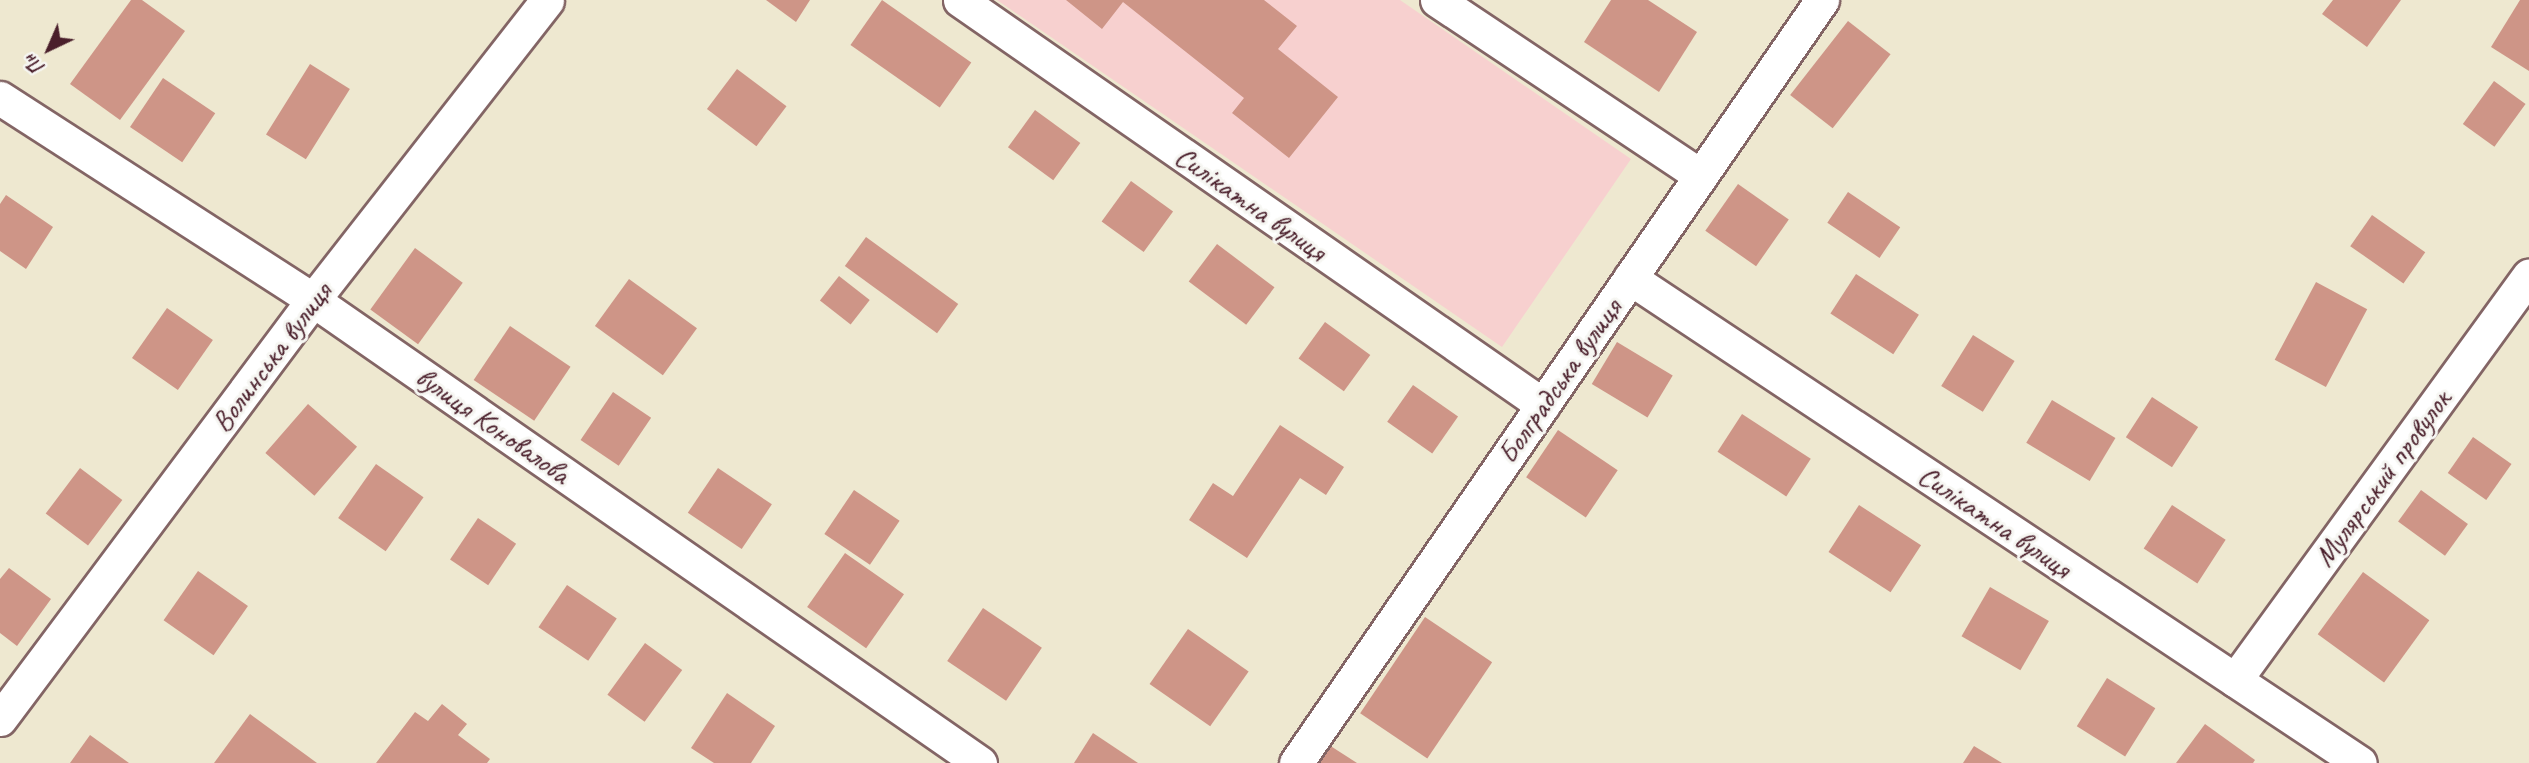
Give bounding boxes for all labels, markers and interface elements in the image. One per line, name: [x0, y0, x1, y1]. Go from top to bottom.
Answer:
north arrow: [14, 14, 84, 84]
text: Пн: [19, 49, 50, 80]
street label: Силікатна вулиця: [1167, 137, 1335, 269]
street label: Волинська вулиця: [203, 276, 339, 438]
street label: Болградська вулиця: [1489, 292, 1629, 470]
street label: вулиця Коновалова: [409, 359, 577, 491]
street label: Мулярський провулок: [2306, 383, 2458, 573]
street label: Силікатна вулиця: [1910, 456, 2080, 586]

